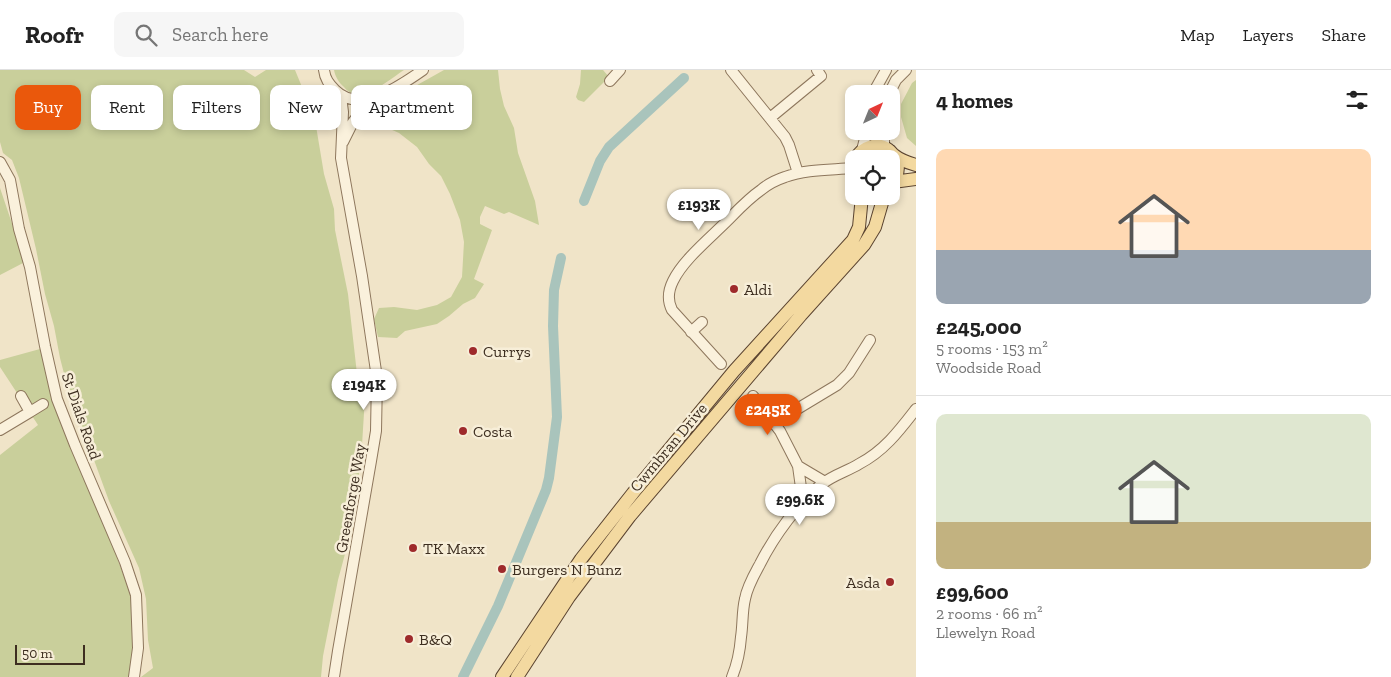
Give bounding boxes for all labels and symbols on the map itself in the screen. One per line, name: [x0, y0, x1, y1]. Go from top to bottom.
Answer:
north arrow: [845, 85, 900, 140]
pin: £193K: [664, 189, 734, 231]
place label: Aldi: [744, 280, 772, 299]
marker: Aldi: [728, 283, 740, 295]
place label: Currys: [483, 342, 531, 361]
marker: Currys: [467, 345, 479, 357]
pin: £194K: [329, 368, 399, 411]
street label: St Dials Road: [58, 370, 105, 462]
pin: £245K: [733, 394, 803, 436]
street label: Cwmbran Drive: [626, 399, 711, 496]
place label: Costa: [473, 422, 512, 441]
marker: Costa: [457, 425, 469, 437]
street label: Greenforge Way: [331, 441, 370, 554]
pin: £99.6K: [759, 484, 841, 526]
place label: TK Maxx: [423, 539, 485, 558]
marker: TK Maxx: [407, 542, 419, 554]
place label: Burgers N Bunz: [512, 560, 622, 579]
marker: Burgers N Bunz: [496, 563, 508, 575]
place label: Asda: [846, 573, 880, 592]
marker: Asda: [884, 576, 896, 588]
place label: B&Q: [419, 630, 452, 649]
marker: B&Q: [403, 633, 415, 645]
scale bar: [15, 642, 85, 665]

